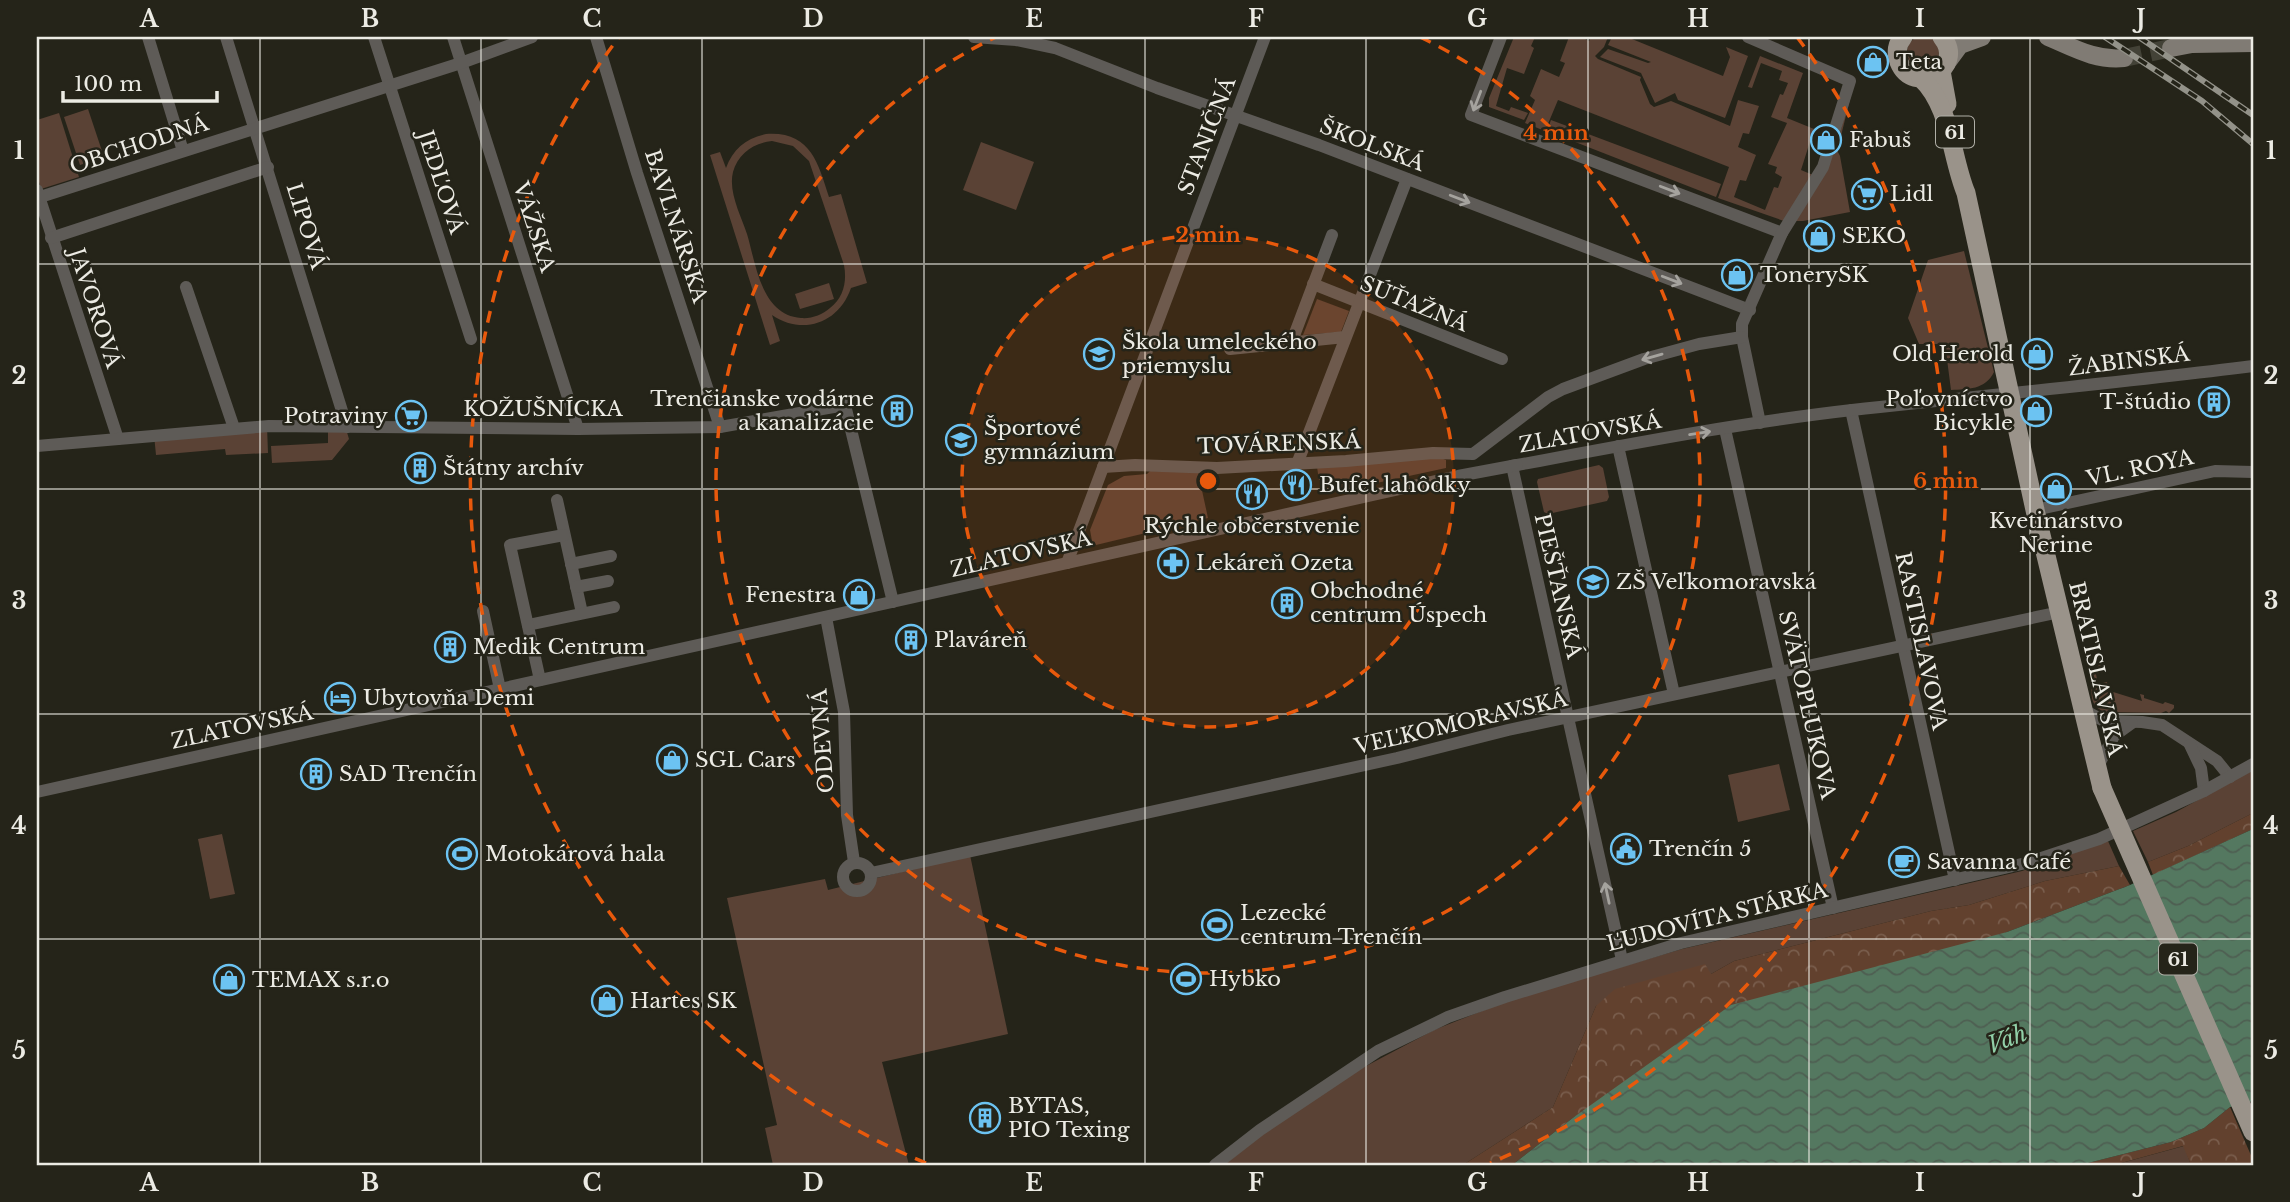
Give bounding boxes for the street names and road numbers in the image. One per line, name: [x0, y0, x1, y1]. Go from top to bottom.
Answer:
street label: STANIČNÁ: [1173, 73, 1242, 199]
street label: OBCHODNÁ: [66, 110, 212, 180]
street label: ŠKOLSKÁ: [1316, 113, 1429, 177]
road number: 61: [1936, 116, 1974, 148]
street label: JEDĽOVÁ: [411, 124, 470, 238]
street label: BAVLNÁRSKA: [639, 146, 713, 307]
street label: VÁŽSKA: [507, 178, 561, 276]
street label: LIPOVÁ: [281, 180, 332, 273]
street label: JAVOROVÁ: [62, 242, 127, 372]
street label: SÚŤAŽNÁ: [1356, 271, 1473, 338]
street label: ŽABINSKÁ: [2067, 341, 2192, 381]
street label: KOŽUŠNÍCKA: [463, 396, 624, 422]
street label: ZLATOVSKÁ: [1517, 408, 1664, 458]
street label: TOVÁRENSKÁ: [1197, 428, 1362, 460]
street label: VL. ROYA: [2083, 444, 2197, 492]
street label: PIEŠŤANSKÁ: [1529, 511, 1588, 662]
street label: ZLATOVSKÁ: [948, 525, 1095, 583]
street label: RASTISLAVOVA: [1889, 550, 1953, 733]
street label: BRATISLAVSKÁ: [2063, 579, 2129, 760]
street label: SVÄTOPLUKOVA: [1773, 608, 1841, 802]
street label: VEĽKOMORAVSKÁ: [1351, 686, 1571, 760]
street label: ODEVNÁ: [806, 687, 840, 794]
street label: ZLATOVSKÁ: [169, 699, 316, 755]
street label: ĽUDOVÍTA STÁRKA: [1604, 877, 1831, 957]
road number: 61: [2159, 944, 2197, 974]

